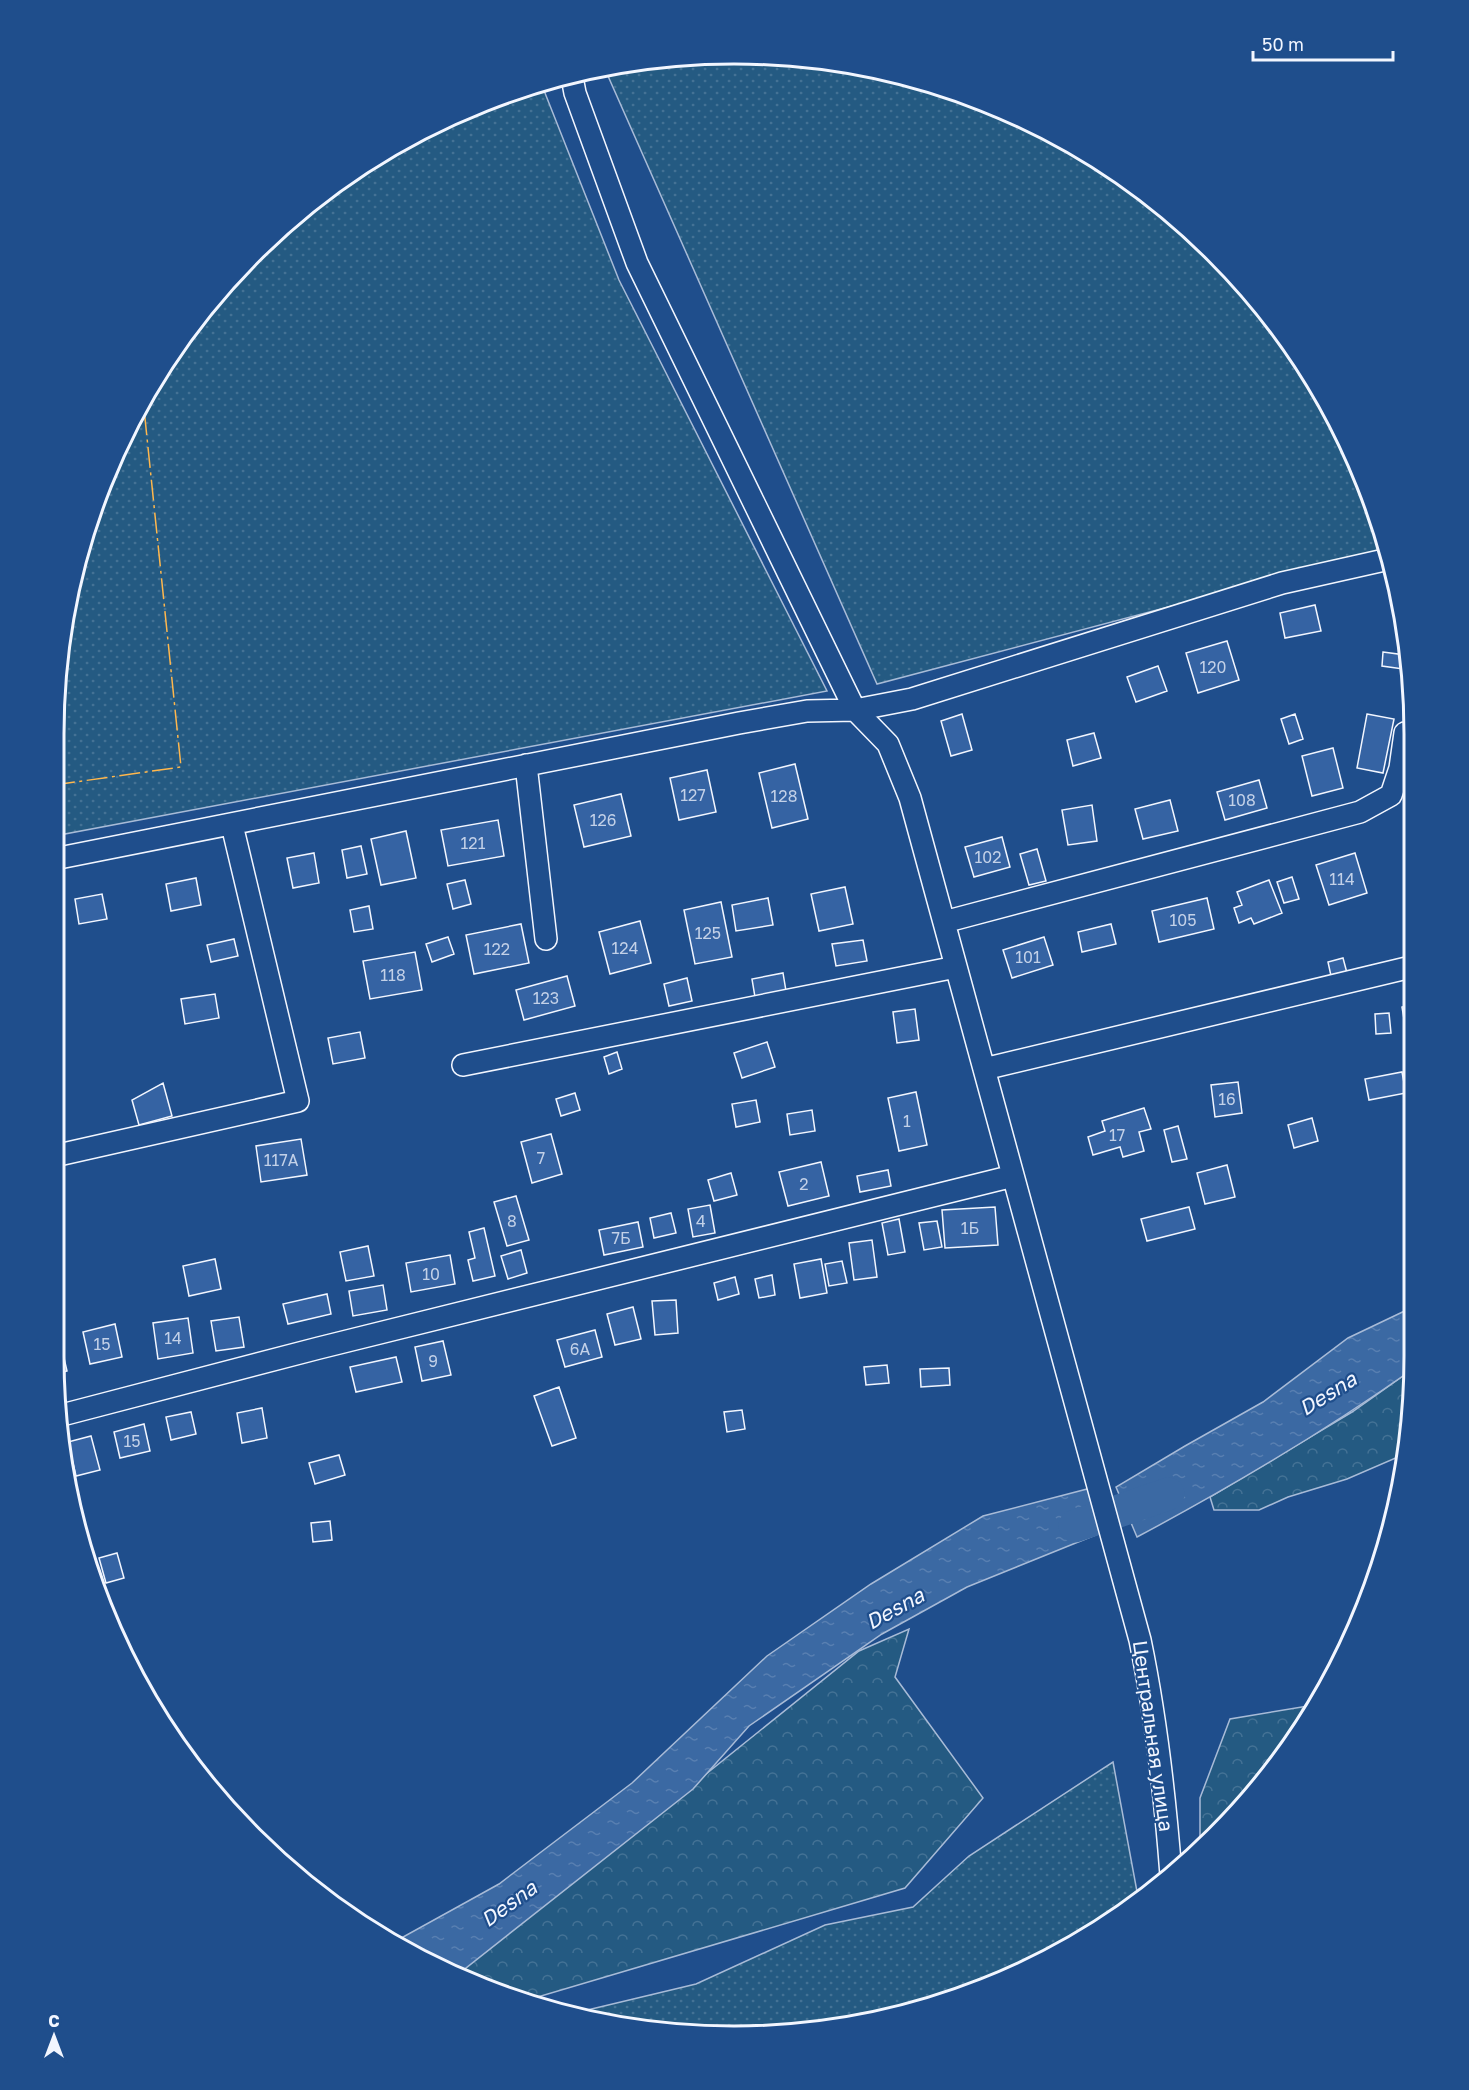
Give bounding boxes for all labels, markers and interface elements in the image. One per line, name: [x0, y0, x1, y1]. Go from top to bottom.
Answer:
scale bar: [1253, 24, 1392, 62]
text: 50 m: [1262, 33, 1304, 55]
house number: 120: [1200, 657, 1226, 677]
house number: 127: [680, 785, 706, 805]
house number: 128: [771, 786, 797, 806]
house number: 108: [1228, 790, 1256, 810]
house number: 126: [590, 810, 616, 830]
house number: 121: [461, 833, 486, 853]
house number: 102: [975, 847, 1001, 867]
house number: 114: [1329, 869, 1355, 889]
house number: 105: [1170, 910, 1196, 930]
house number: 125: [695, 923, 721, 943]
house number: 124: [612, 938, 638, 958]
house number: 122: [484, 939, 510, 959]
house number: 101: [1015, 947, 1041, 967]
house number: 118: [380, 965, 406, 985]
house number: 123: [533, 988, 559, 1008]
house number: 16: [1218, 1089, 1236, 1109]
house number: 1: [903, 1111, 911, 1131]
house number: 17: [1109, 1125, 1125, 1145]
house number: 7: [537, 1148, 545, 1168]
house number: 117А: [264, 1150, 299, 1170]
house number: 2: [799, 1174, 809, 1194]
house number: 8: [507, 1211, 517, 1231]
house number: 4: [696, 1211, 706, 1231]
house number: 1Б: [961, 1218, 979, 1238]
house number: 7Б: [611, 1228, 631, 1248]
house number: 10: [422, 1264, 440, 1284]
house number: 14: [164, 1328, 182, 1348]
house number: 15: [93, 1334, 111, 1354]
house number: 6А: [570, 1339, 590, 1359]
house number: 9: [428, 1351, 438, 1371]
water label: Desna: [1294, 1365, 1362, 1421]
house number: 15: [123, 1431, 141, 1451]
water label: Desna: [861, 1581, 929, 1635]
street label: Центральная улица: [1129, 1639, 1179, 1833]
water label: Desna: [475, 1874, 542, 1932]
north arrow: [24, 2006, 84, 2066]
text: С: [48, 2011, 60, 2031]

